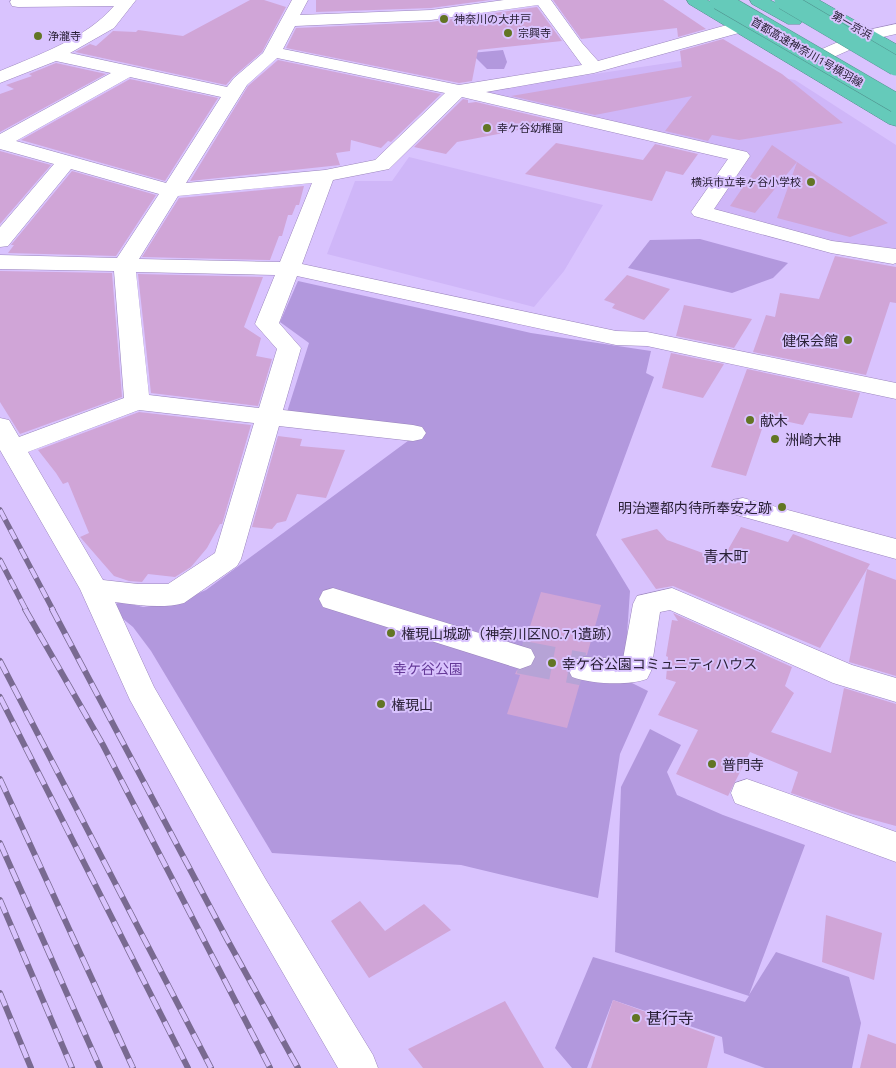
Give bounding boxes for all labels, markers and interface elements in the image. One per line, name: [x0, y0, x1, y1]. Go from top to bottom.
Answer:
street label: 第一京浜: [829, 7, 875, 43]
place label: 神奈川の大井戸: [454, 11, 531, 27]
marker: 神奈川の大井戸: [438, 13, 450, 25]
street label: 首都高速神奈川1号横羽線: [748, 13, 866, 91]
place label: 宗興寺: [518, 25, 551, 41]
marker: 宗興寺: [502, 27, 514, 39]
place label: 浄瀧寺: [48, 28, 81, 44]
marker: 浄瀧寺: [32, 30, 44, 42]
place label: 幸ケ谷幼稚園: [497, 120, 563, 136]
marker: 幸ケ谷幼稚園: [481, 122, 493, 134]
place label: 横浜市立幸ヶ谷小学校: [691, 174, 801, 190]
marker: 横浜市立幸ヶ谷小学校: [805, 176, 817, 188]
place label: 健保会館: [782, 330, 838, 351]
marker: 健保会館: [842, 334, 854, 346]
place label: 献木: [760, 410, 788, 431]
marker: 献木: [744, 414, 756, 426]
place label: 洲崎大神: [785, 429, 841, 450]
marker: 洲崎大神: [769, 433, 781, 445]
place label: 明治遷都内待所奉安之跡: [618, 497, 772, 518]
marker: 明治遷都内待所奉安之跡: [776, 501, 788, 513]
district label: 青木町: [703, 545, 749, 568]
place label: 権現山城跡（神奈川区NO.71遺跡）: [401, 623, 620, 644]
marker: 権現山城跡（神奈川区NO.71遺跡）: [385, 627, 397, 639]
place label: 幸ケ谷公園コミュニティハウス: [562, 653, 757, 674]
marker: 幸ケ谷公園コミュニティハウス: [546, 657, 558, 669]
park label: 幸ケ谷公園: [393, 658, 463, 679]
place label: 権現山: [391, 694, 433, 715]
marker: 権現山: [375, 698, 387, 710]
place label: 普門寺: [722, 754, 764, 775]
marker: 普門寺: [706, 758, 718, 770]
place label: 甚行寺: [646, 1006, 694, 1030]
marker: 甚行寺: [630, 1012, 642, 1024]

